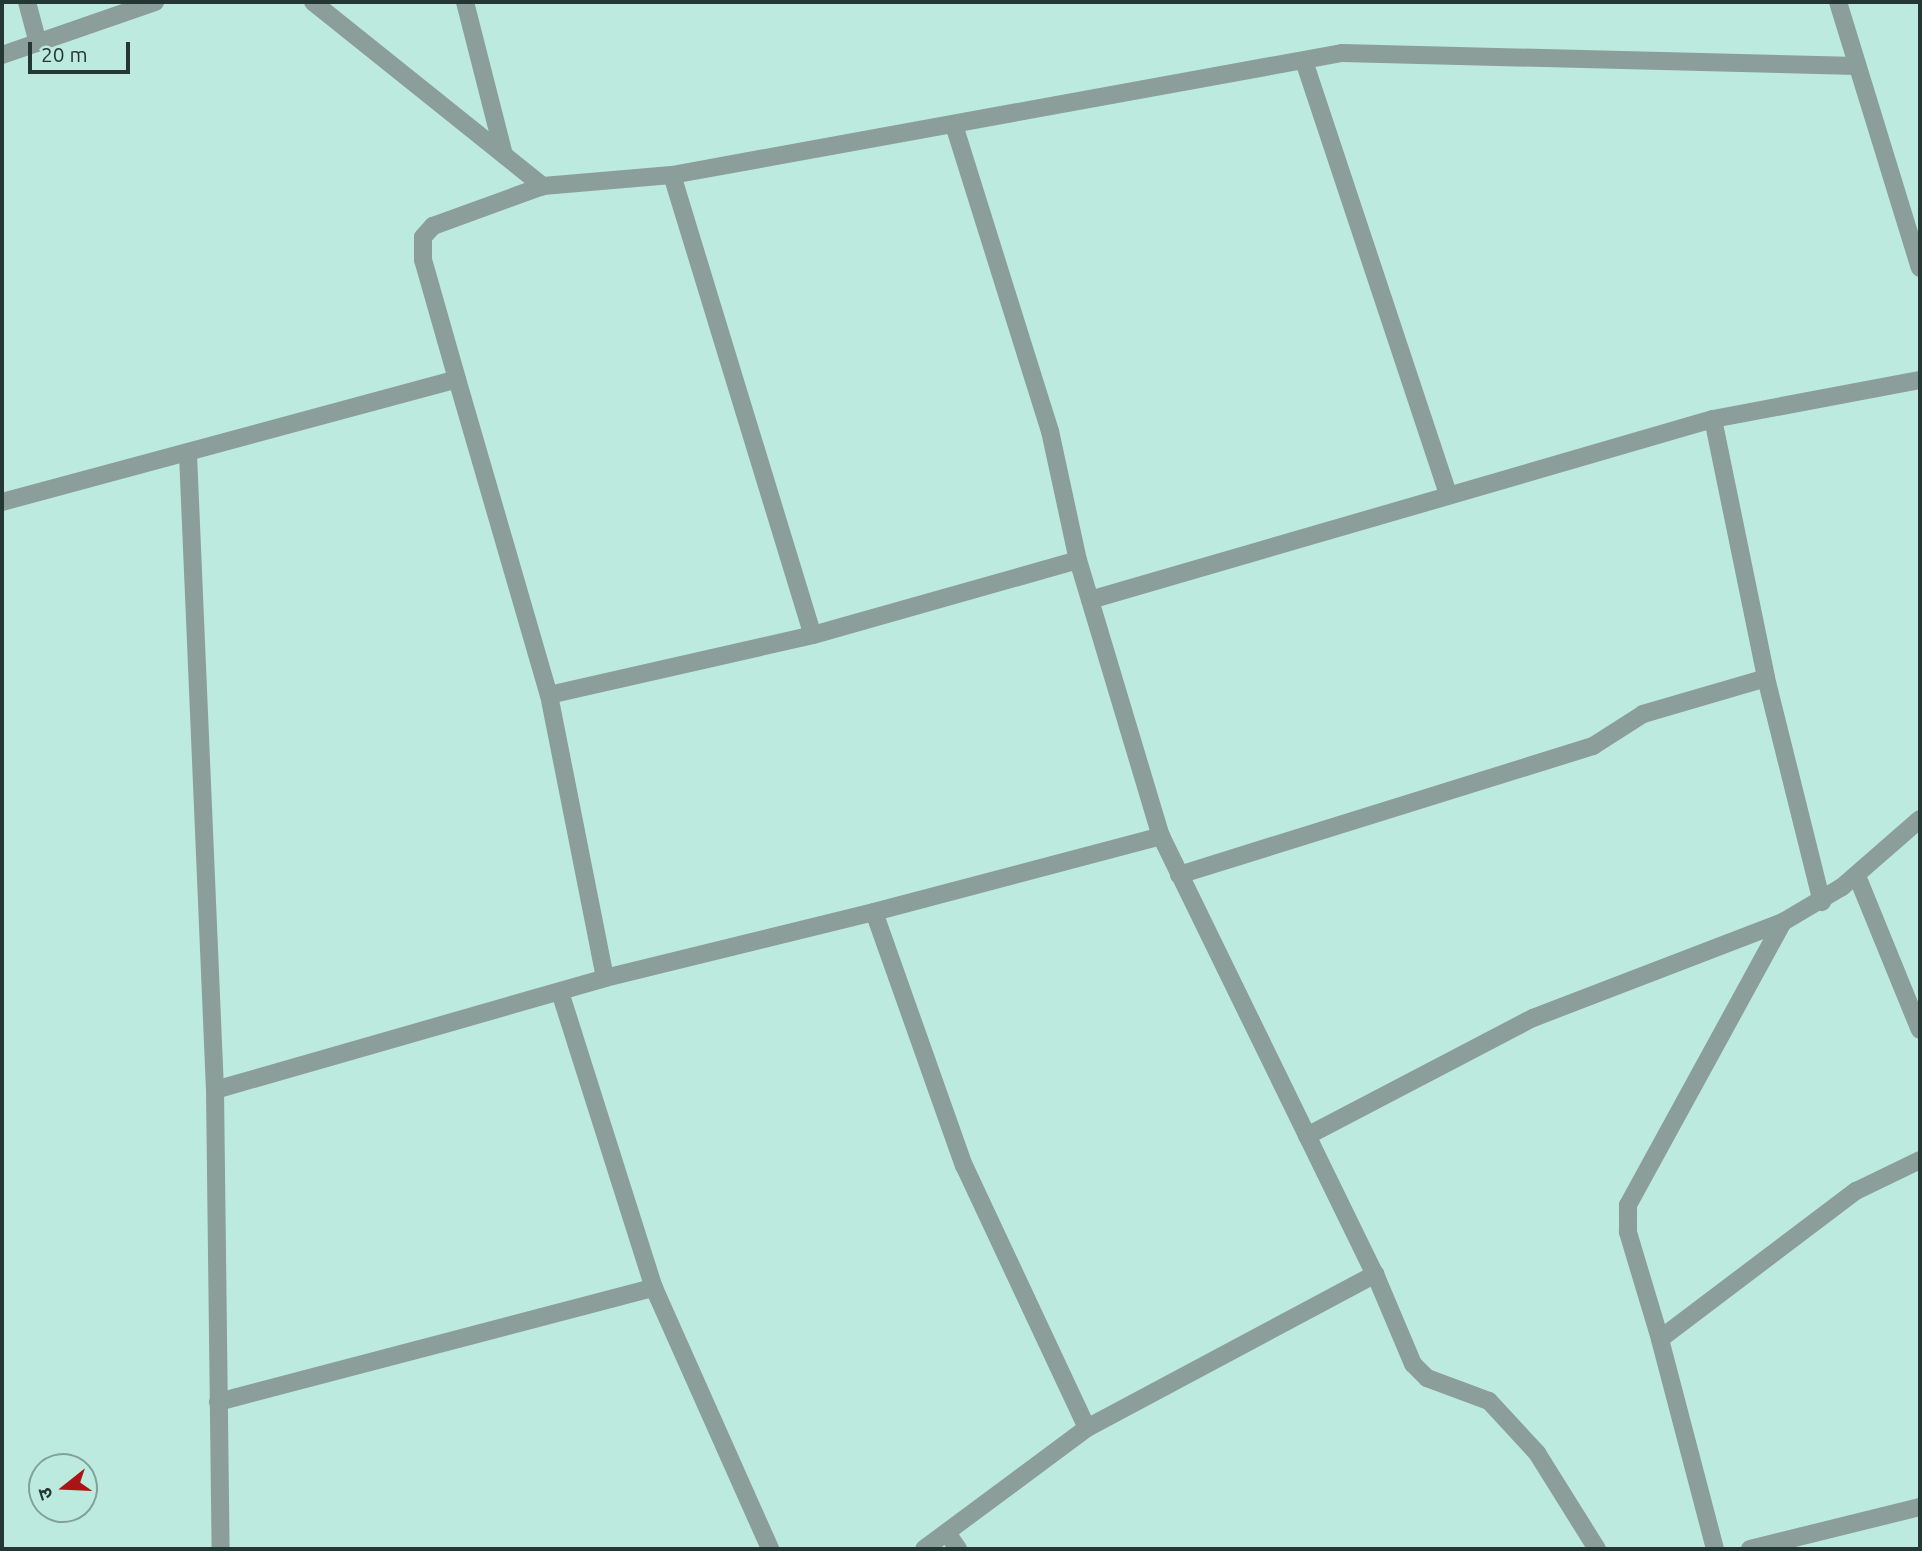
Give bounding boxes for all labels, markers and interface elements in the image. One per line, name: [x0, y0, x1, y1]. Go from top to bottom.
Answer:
scale bar: [32, 28, 133, 72]
text: 20 m: [41, 42, 88, 66]
north arrow: [28, 1453, 98, 1523]
text: उ: [33, 1485, 57, 1503]

